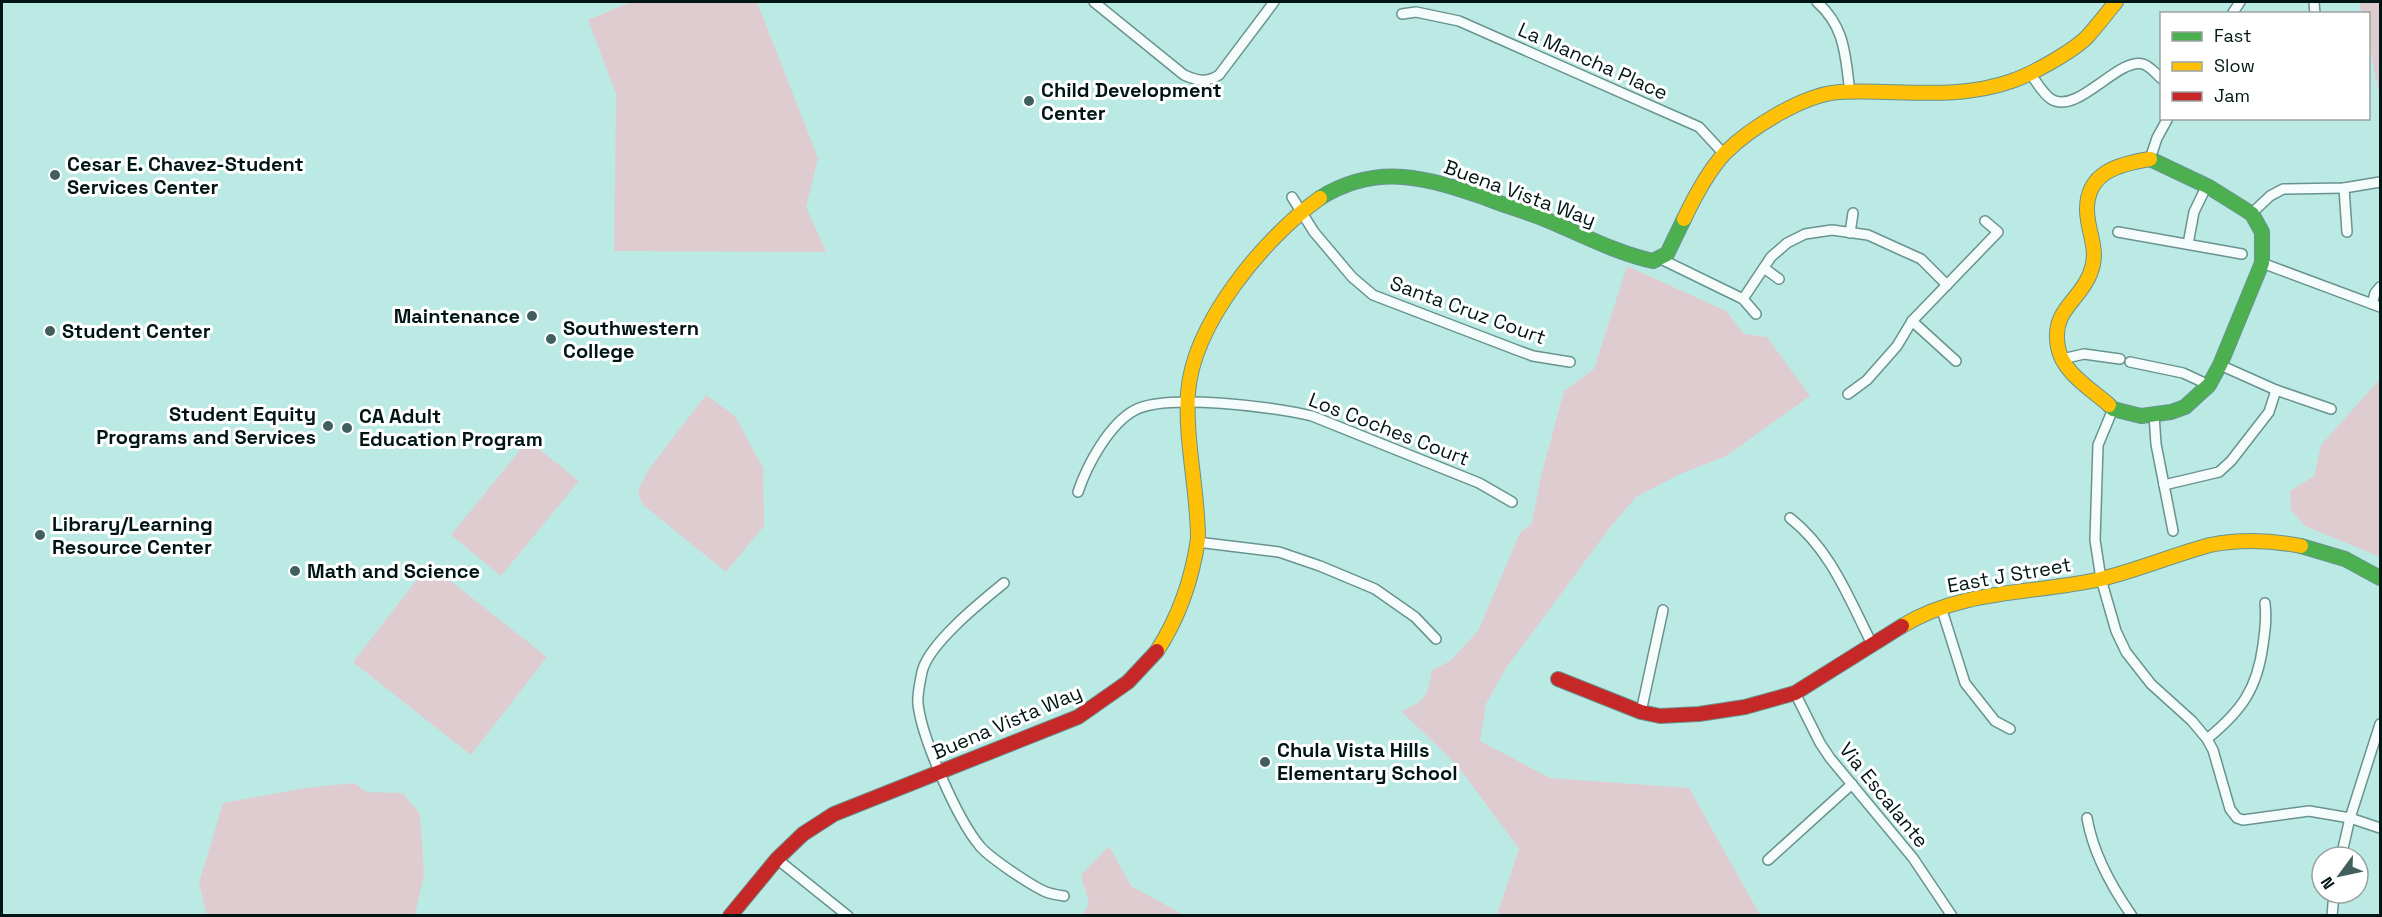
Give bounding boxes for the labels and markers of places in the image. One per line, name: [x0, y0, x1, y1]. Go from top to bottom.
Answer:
place label: Child Development Center: [1041, 77, 1222, 126]
marker: Child Development Center: [1022, 94, 1036, 108]
place label: Cesar E. Chavez-Student Services Center: [67, 151, 304, 200]
marker: Cesar E. Chavez-Student Services Center: [48, 168, 62, 182]
place label: Maintenance: [394, 303, 520, 329]
marker: Maintenance: [525, 309, 539, 323]
place label: Southwestern College: [563, 315, 699, 364]
place label: Student Center: [62, 318, 211, 344]
marker: Student Center: [43, 324, 57, 338]
marker: Southwestern College: [544, 332, 558, 346]
place label: Student Equity Programs and Services: [96, 401, 316, 450]
place label: CA Adult Education Program: [359, 403, 543, 452]
marker: Student Equity Programs and Services: [321, 419, 335, 433]
marker: CA Adult Education Program: [340, 421, 354, 435]
place label: Library/Learning Resource Center: [52, 511, 213, 560]
marker: Library/Learning Resource Center: [33, 528, 47, 542]
place label: Math and Science: [307, 558, 480, 584]
marker: Math and Science: [288, 564, 302, 578]
place label: Chula Vista Hills Elementary School: [1277, 737, 1458, 786]
marker: Chula Vista Hills Elementary School: [1258, 755, 1272, 769]

